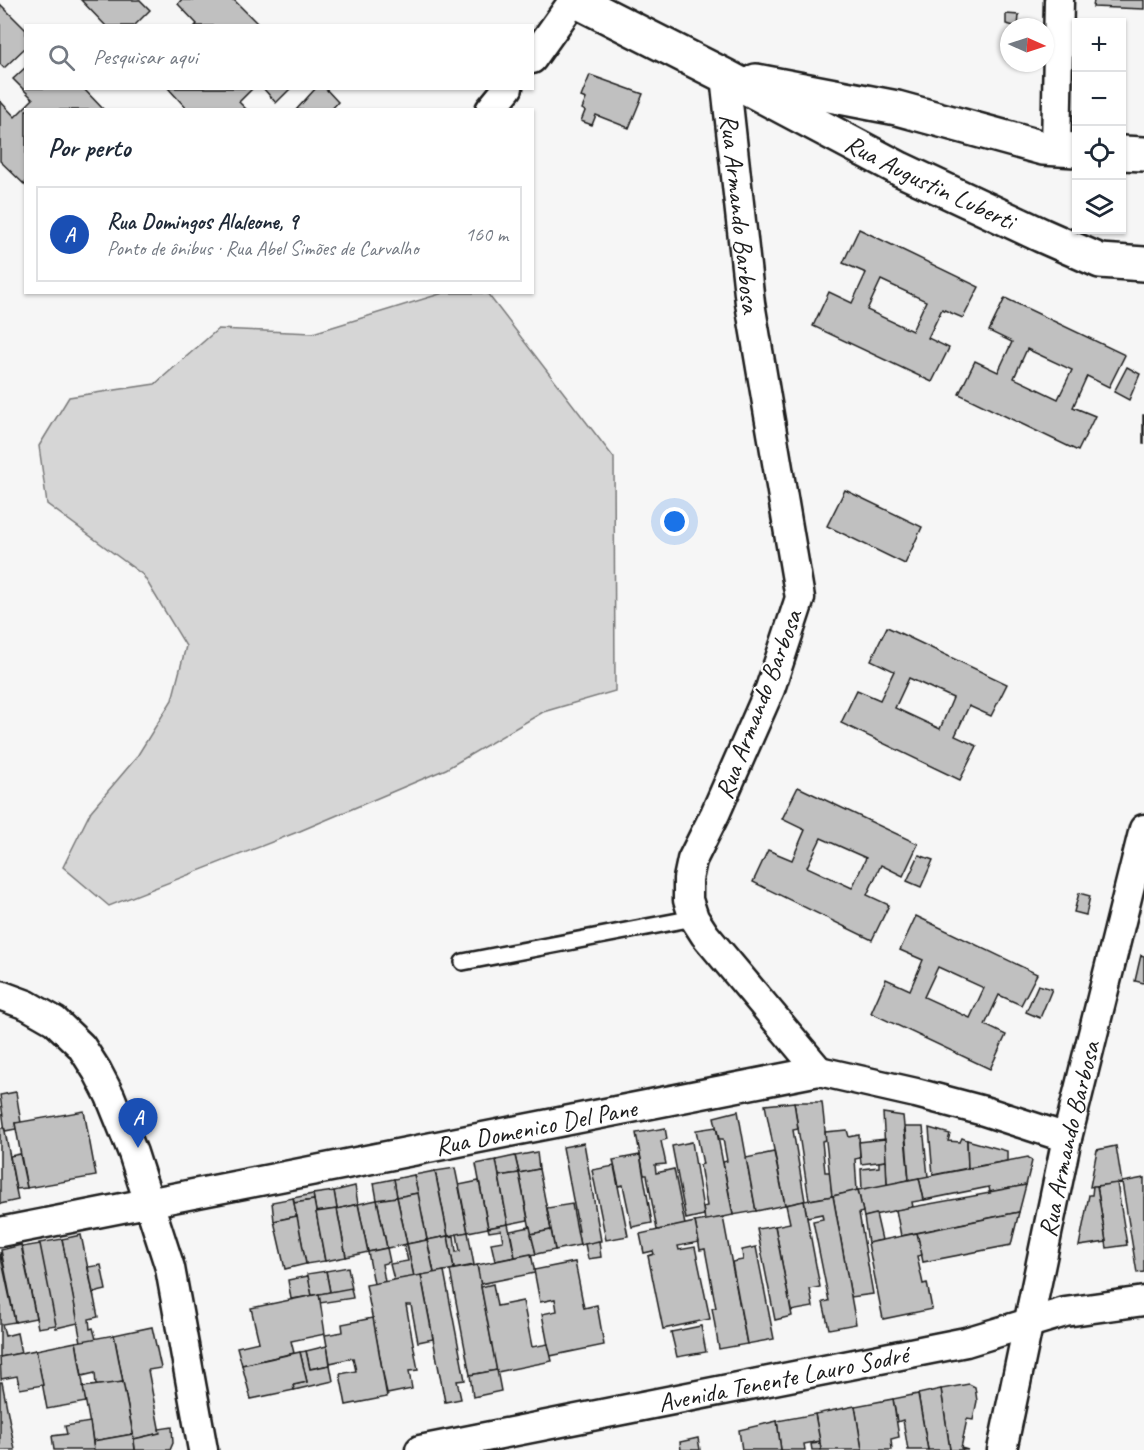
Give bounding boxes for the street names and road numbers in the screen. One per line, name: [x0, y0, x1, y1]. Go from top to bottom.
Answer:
street label: Rua Armando Barbosa: [712, 112, 768, 317]
street label: Rua Augustin Luberti: [839, 127, 1023, 239]
street label: Rua Armando Barbosa: [707, 604, 810, 803]
street label: Rua Armando Barbosa: [1031, 1036, 1108, 1240]
street label: Rua Domenico Del Pane: [432, 1091, 641, 1163]
street label: Avenida Tenente Lauro Sodré: [655, 1337, 914, 1420]

